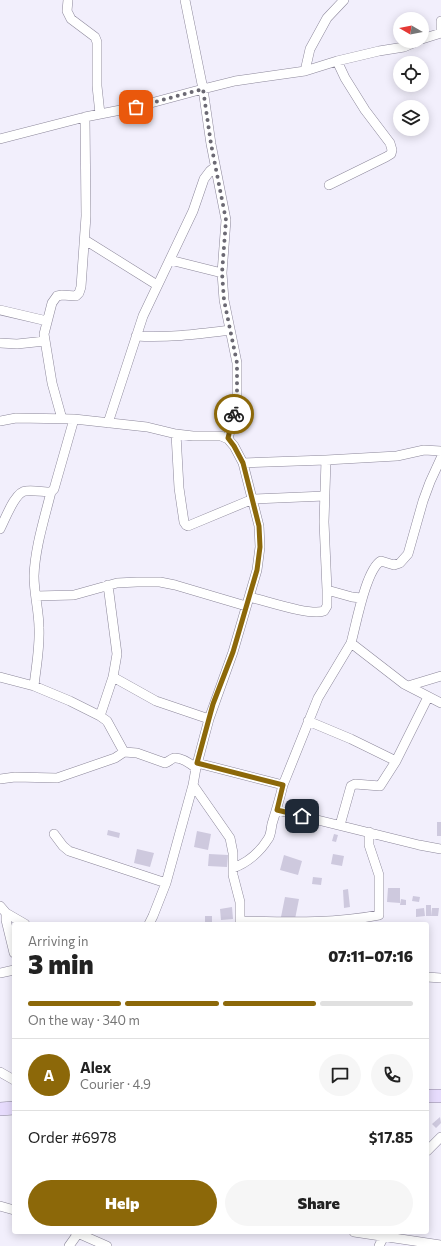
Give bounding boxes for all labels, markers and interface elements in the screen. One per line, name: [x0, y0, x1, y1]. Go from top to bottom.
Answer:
north arrow: [393, 12, 429, 48]
map controls: [393, 12, 429, 136]
button: locate: [393, 56, 429, 92]
pin: [119, 90, 153, 124]
icon: bag: [125, 96, 147, 118]
button: layers: [393, 100, 429, 136]
courier: [214, 394, 254, 434]
icon: bike: [223, 403, 245, 425]
pin: [285, 799, 319, 833]
icon: home: [291, 805, 313, 827]
text: Arriving in: [28, 933, 88, 949]
text: 07:11–07:16: [328, 947, 413, 965]
text: 3 min: [28, 948, 94, 979]
text: On the way · 340 m: [28, 1012, 140, 1028]
button: chat: [319, 1054, 361, 1096]
button: phone: [371, 1054, 413, 1096]
text: Alex: [80, 1058, 111, 1076]
text: A: [44, 1066, 54, 1084]
text: Courier · 4.9: [80, 1076, 151, 1092]
text: Order #6978: [28, 1128, 117, 1146]
text: $17.85: [369, 1128, 413, 1146]
button: Help: [28, 1180, 217, 1226]
button: Share: [225, 1180, 413, 1226]

